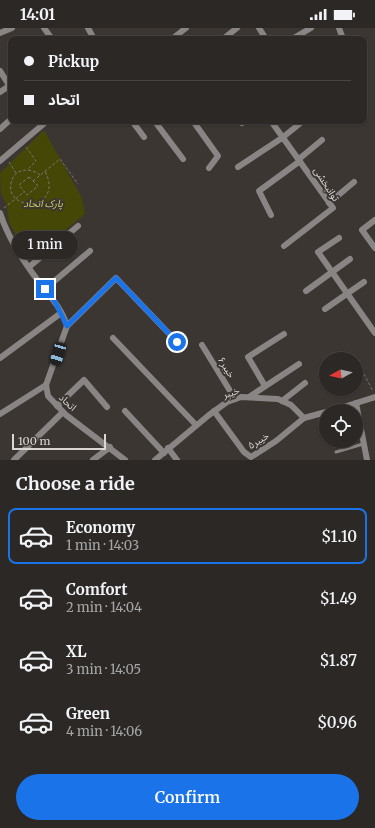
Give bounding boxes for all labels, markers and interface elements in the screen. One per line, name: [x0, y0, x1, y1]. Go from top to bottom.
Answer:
text: 14:01: [20, 5, 55, 24]
text: Pickup: [48, 52, 99, 71]
text: اتحاد: [48, 90, 80, 109]
street label: توانبخشی: [311, 165, 343, 204]
park label: پارک اتحاد: [23, 197, 63, 210]
callout: 1 min: [12, 231, 78, 259]
text: 1 min: [28, 236, 62, 253]
route end: [36, 280, 54, 298]
route start: [168, 333, 186, 351]
car: [49, 341, 67, 367]
north arrow: [319, 352, 363, 396]
map controls: [319, 352, 363, 448]
street label: خیبر۶: [215, 354, 238, 380]
street label: خیبر: [220, 384, 241, 402]
street label: اتحاد: [56, 391, 79, 414]
button: locate: [319, 404, 363, 448]
street label: خیبر۵: [245, 429, 271, 452]
scale bar: [12, 432, 106, 451]
text: 100 m: [18, 434, 50, 448]
text: Choose a ride: [16, 472, 135, 495]
icon: car: [18, 518, 54, 554]
text: Economy: [66, 518, 135, 537]
text: $1.10: [321, 527, 357, 546]
text: 1 min · 14:03: [66, 537, 139, 554]
icon: car: [18, 580, 54, 616]
text: Comfort: [66, 580, 127, 599]
text: $1.49: [320, 589, 357, 608]
text: 2 min · 14:04: [66, 599, 142, 616]
icon: car: [18, 642, 54, 678]
text: XL: [66, 642, 87, 661]
text: $1.87: [319, 651, 357, 670]
text: 3 min · 14:05: [66, 661, 141, 678]
icon: car: [18, 704, 54, 740]
text: Green: [66, 704, 110, 723]
text: $0.96: [317, 713, 357, 732]
text: 4 min · 14:06: [66, 723, 142, 740]
button: Confirm: [16, 774, 359, 820]

